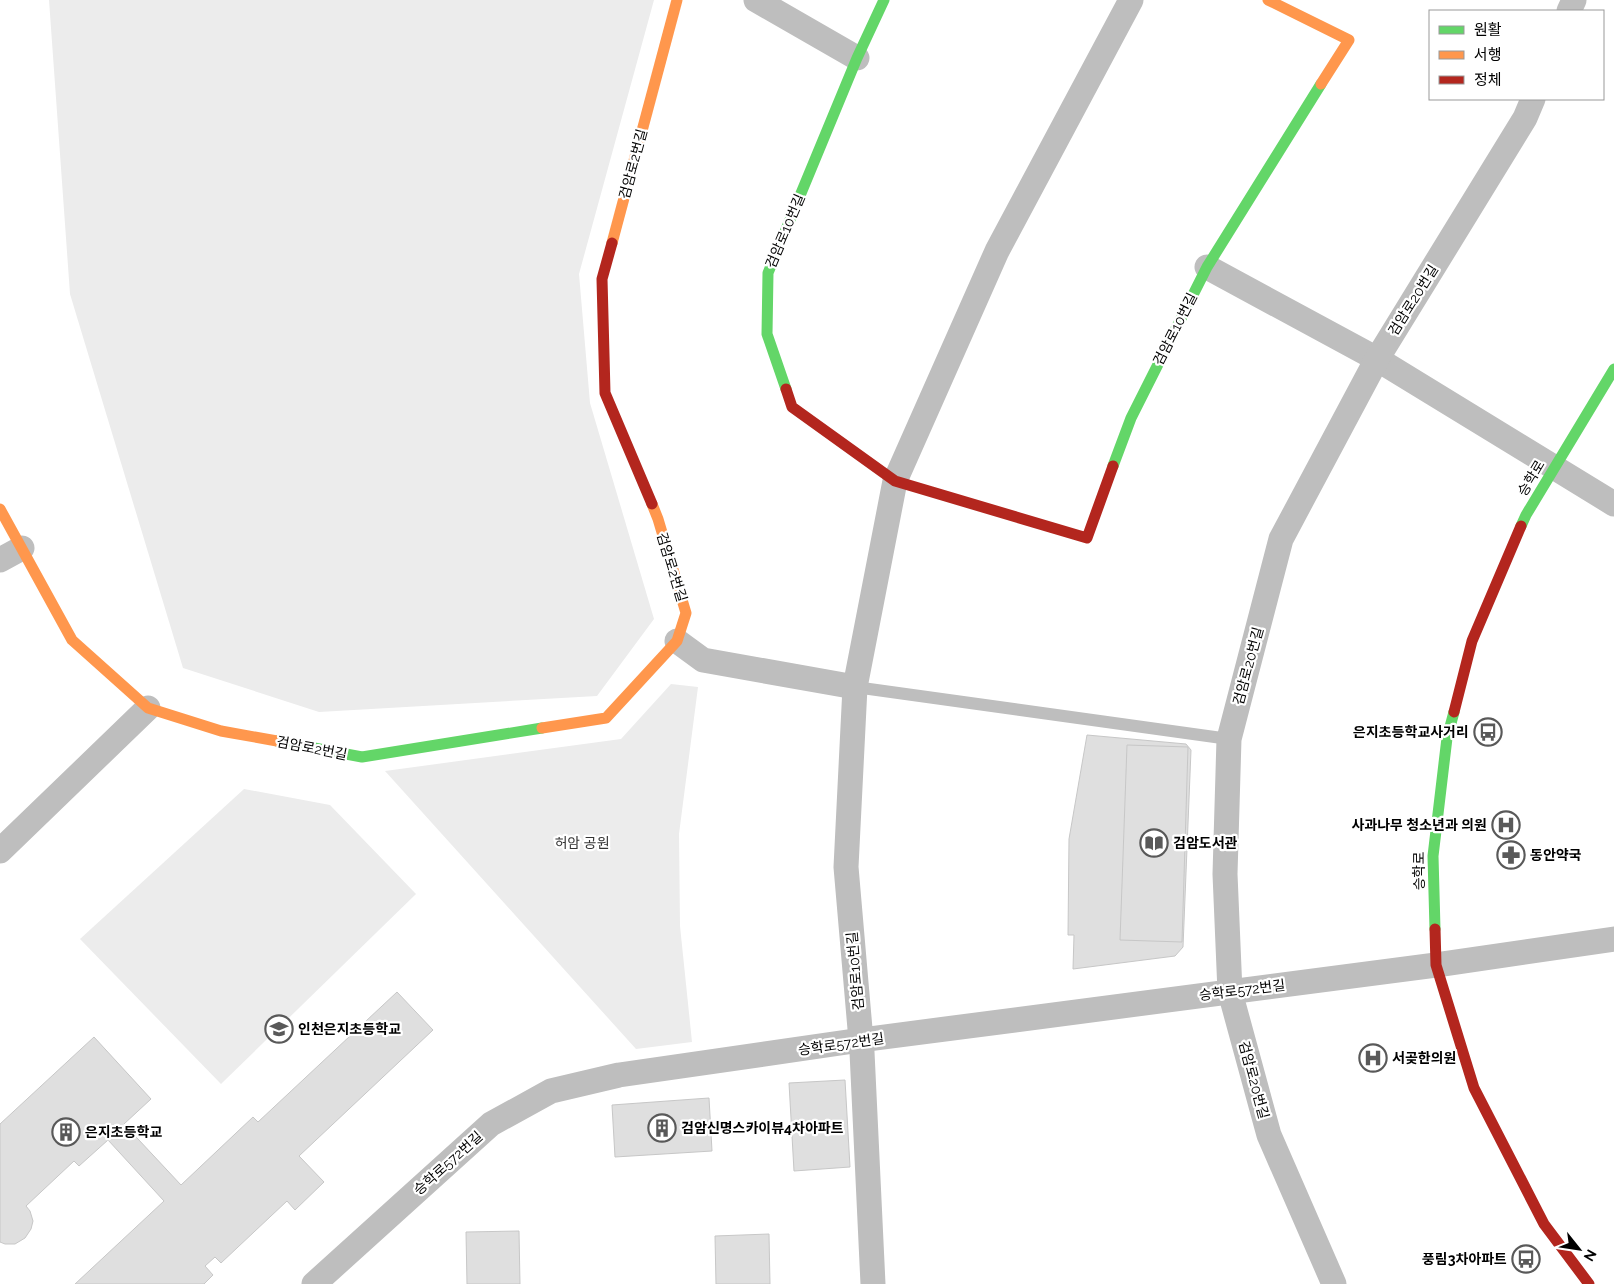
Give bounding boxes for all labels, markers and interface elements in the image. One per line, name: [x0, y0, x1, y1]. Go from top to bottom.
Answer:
legend: [1429, 10, 1604, 100]
text: 원활: [1474, 21, 1502, 39]
text: 서행: [1474, 46, 1502, 64]
text: 정체: [1474, 71, 1502, 89]
street label: 검암로2번길: [616, 127, 650, 201]
street label: 검암로10번길: [762, 192, 808, 270]
street label: 검암로20번길: [1385, 262, 1441, 338]
street label: 검암로10번길: [1150, 290, 1200, 368]
street label: 승학로: [1514, 457, 1548, 499]
street label: 검암로2번길: [654, 530, 690, 604]
street label: 검암로20번길: [1230, 625, 1266, 707]
bus stop icon: 은지초등학교사거리: [1473, 717, 1503, 747]
place label: 은지초등학교사거리: [1353, 724, 1469, 740]
street label: 검암로2번길: [275, 733, 349, 763]
hospital icon: 사과나무 청소년과 의원: [1491, 810, 1521, 840]
place label: 사과나무 청소년과 의원: [1351, 817, 1487, 833]
library icon: 검암도서관: [1139, 828, 1169, 858]
park label: 허암 공원: [554, 835, 610, 851]
place label: 검암도서관: [1173, 835, 1238, 851]
pharmacy icon: 동안약국: [1496, 840, 1526, 870]
place label: 동안약국: [1530, 847, 1582, 863]
street label: 승학로: [1411, 852, 1427, 890]
street label: 검암로10번길: [844, 931, 866, 1011]
street label: 승학로572번길: [1198, 977, 1286, 1003]
school or university icon: 인천은지초등학교: [264, 1014, 294, 1044]
place label: 인천은지초등학교: [298, 1021, 401, 1037]
street label: 승학로572번길: [797, 1030, 885, 1058]
street label: 검암로20번길: [1236, 1039, 1272, 1121]
hospital icon: 서곶한의원: [1358, 1043, 1388, 1073]
place label: 서곶한의원: [1392, 1050, 1456, 1066]
building icon: 검암신명스카이뷰4차아파트: [647, 1113, 677, 1143]
building icon: 은지초등학교: [51, 1117, 81, 1147]
place label: 검암신명스카이뷰4차아파트: [681, 1120, 844, 1136]
place label: 은지초등학교: [85, 1124, 162, 1140]
street label: 승학로572번길: [410, 1128, 486, 1198]
north arrow: [1554, 1224, 1604, 1274]
bus stop icon: 풍림3차아파트: [1511, 1244, 1541, 1274]
text: N: [1581, 1247, 1600, 1264]
place label: 풍림3차아파트: [1422, 1251, 1507, 1267]

